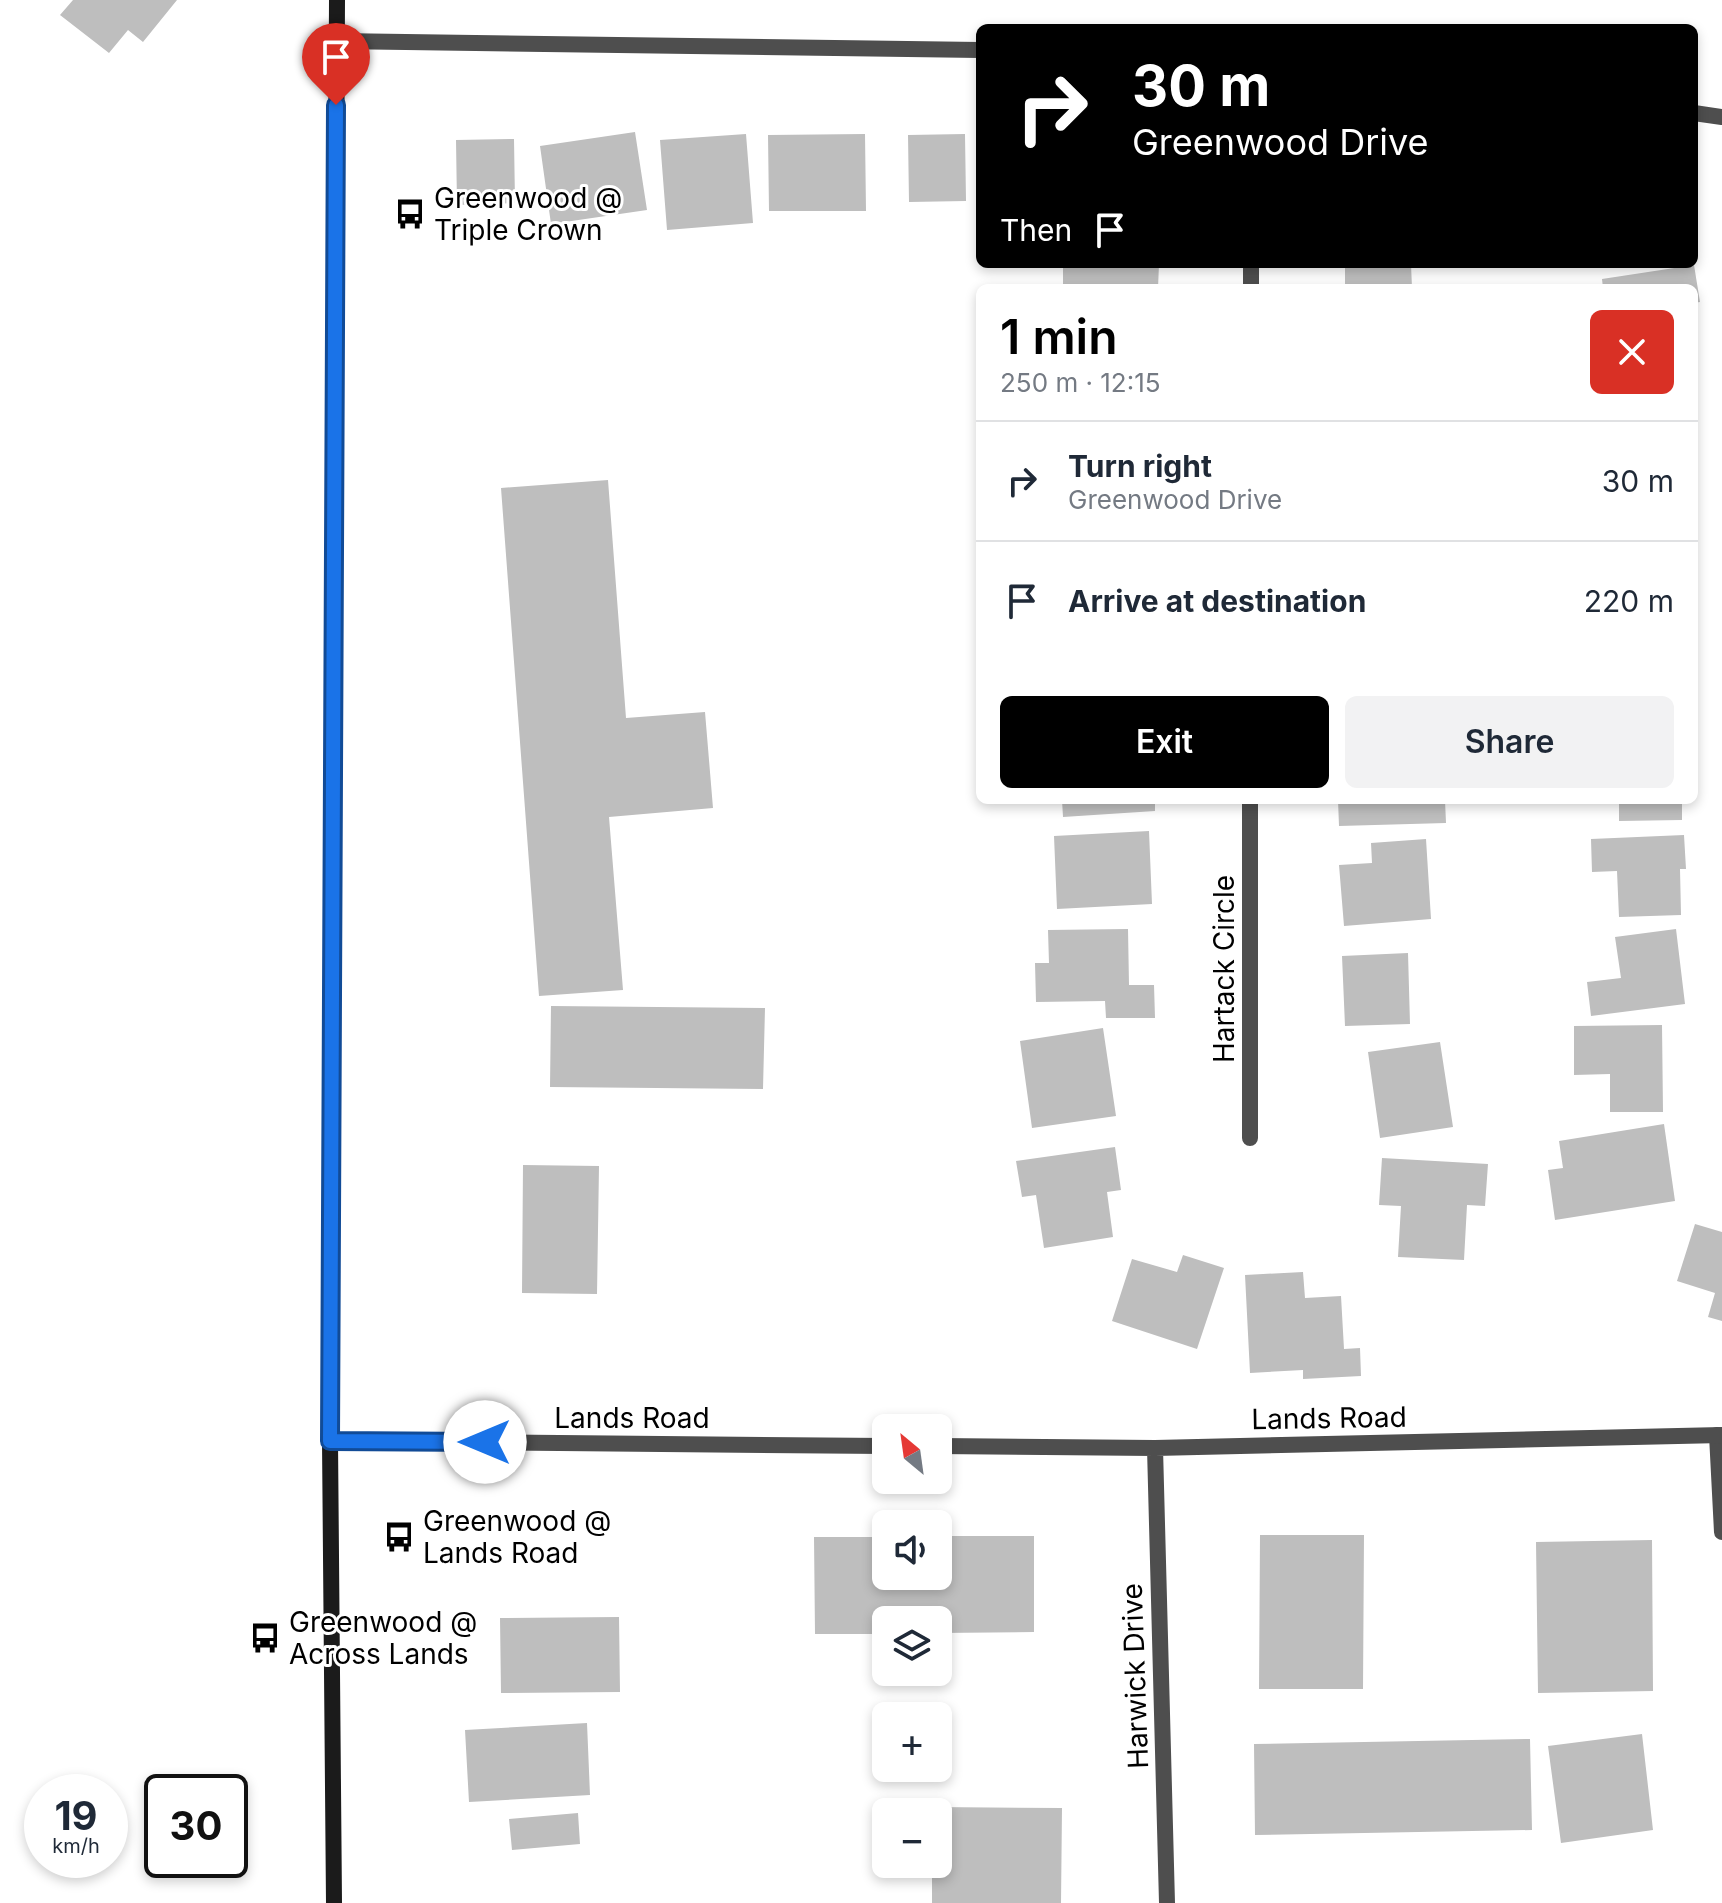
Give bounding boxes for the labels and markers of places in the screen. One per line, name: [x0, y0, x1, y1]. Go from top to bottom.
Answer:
pin: [302, 23, 370, 105]
place label: Greenwood @ Triple Crown: [434, 181, 622, 247]
bus stop icon: Greenwood @ Triple Crown: [393, 197, 427, 231]
place label: Greenwood @ Lands Road: [423, 1504, 611, 1570]
bus stop icon: Greenwood @ Lands Road: [382, 1520, 416, 1554]
place label: Greenwood @ Across Lands: [289, 1605, 477, 1671]
bus stop icon: Greenwood @ Across Lands: [248, 1621, 282, 1655]

